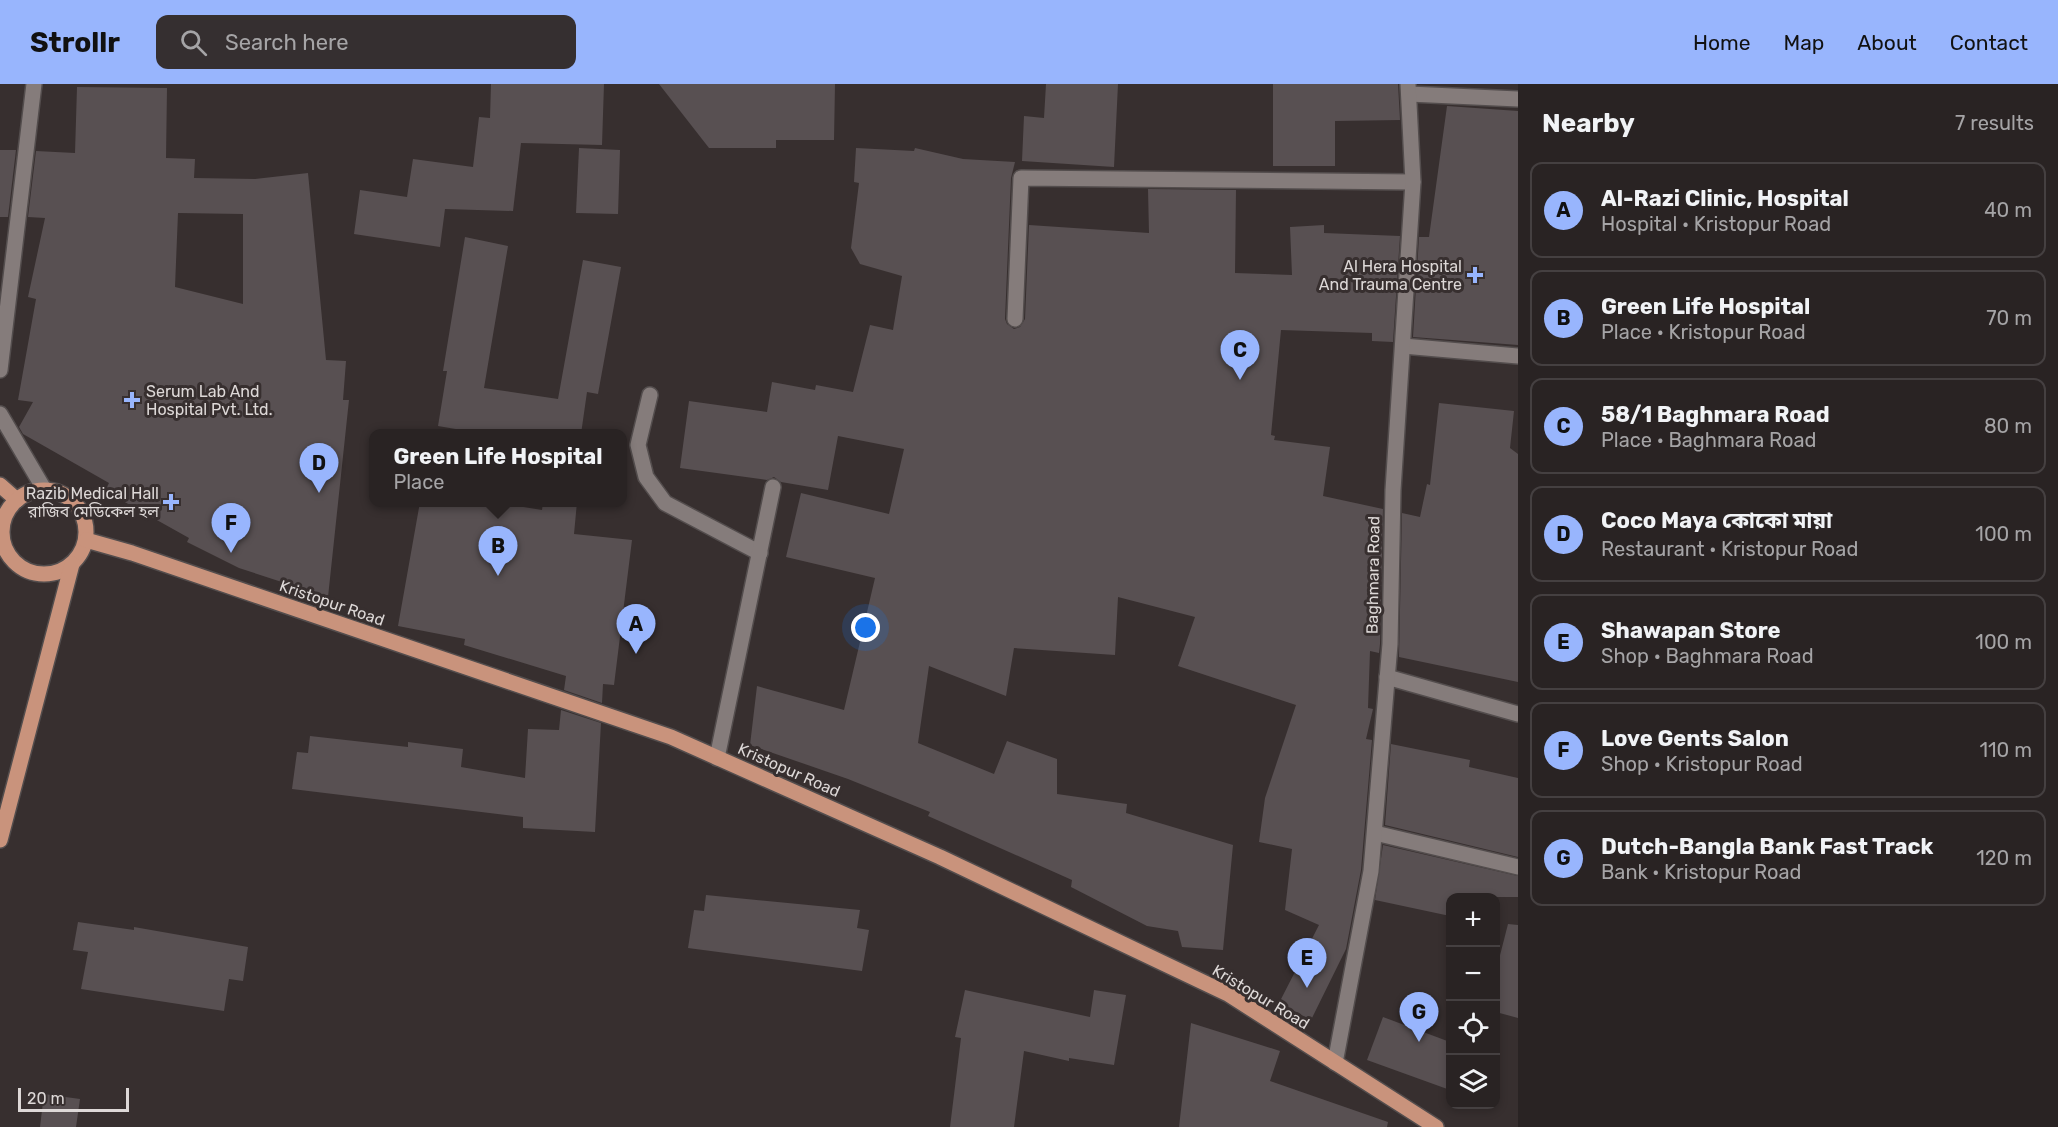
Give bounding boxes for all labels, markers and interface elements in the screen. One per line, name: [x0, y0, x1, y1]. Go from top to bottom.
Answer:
search box: [156, 15, 576, 69]
text: Strollr: [30, 26, 120, 59]
icon: search: [177, 26, 210, 59]
text: Search here: [225, 29, 348, 56]
text: Home: [1693, 30, 1750, 55]
text: Map: [1783, 30, 1824, 55]
text: About: [1857, 30, 1917, 55]
text: Contact: [1950, 30, 2028, 55]
text: Nearby: [1542, 108, 1635, 139]
text: 7 results: [1955, 111, 2034, 135]
text: Al-Razi Clinic, Hospital: [1601, 185, 1849, 212]
text: A: [1556, 198, 1571, 222]
text: 40 m: [1984, 198, 2032, 222]
text: Hospital · Kristopur Road: [1601, 212, 1831, 236]
place label: Al Hera Hospital And Trauma Centre: [1319, 257, 1462, 294]
marker: Al Hera Hospital And Trauma Centre: [1466, 266, 1484, 284]
text: Green Life Hospital: [1601, 293, 1810, 320]
text: B: [1556, 306, 1571, 330]
text: 70 m: [1986, 306, 2032, 330]
text: Place · Kristopur Road: [1601, 320, 1806, 344]
pin: C: [1220, 330, 1260, 380]
place label: Serum Lab And Hospital Pvt. Ltd.: [146, 382, 272, 419]
marker: Serum Lab And Hospital Pvt. Ltd.: [123, 391, 141, 409]
text: 58/1 Baghmara Road: [1601, 401, 1830, 428]
text: C: [1556, 414, 1571, 438]
text: 80 m: [1984, 414, 2032, 438]
text: Place · Baghmara Road: [1601, 428, 1817, 452]
popup: [369, 429, 627, 507]
text: Green Life Hospital: [393, 443, 603, 470]
pin: D: [300, 444, 338, 493]
text: Place: [393, 470, 444, 494]
place label: Razib Medical Hall রাজিব মেডিকেল হল: [26, 484, 159, 521]
marker: Razib Medical Hall রাজিব মেডিকেল হল: [164, 495, 178, 509]
pin: F: [212, 504, 250, 553]
text: Coco Maya কোকো মায়া: [1601, 507, 1832, 534]
street label: Baghmara Road: [1362, 516, 1384, 634]
text: D: [1556, 522, 1571, 546]
text: 100 m: [1975, 522, 2032, 546]
pin: B: [478, 526, 518, 576]
text: Restaurant · Kristopur Road: [1601, 537, 1858, 561]
street label: Kristopur Road: [277, 576, 387, 630]
pin: A: [616, 604, 656, 654]
your location: [851, 613, 880, 642]
text: Shawapan Store: [1601, 617, 1781, 644]
text: E: [1557, 630, 1570, 654]
text: 100 m: [1975, 630, 2032, 654]
text: Shop · Baghmara Road: [1601, 644, 1814, 668]
text: Love Gents Salon: [1601, 725, 1789, 752]
text: F: [1557, 738, 1570, 762]
text: 110 m: [1980, 738, 2032, 762]
street label: Kristopur Road: [735, 739, 843, 801]
text: Shop · Kristopur Road: [1601, 752, 1803, 776]
text: Dutch-Bangla Bank Fast Track: [1601, 833, 1933, 860]
text: G: [1556, 846, 1571, 870]
text: 120 m: [1976, 846, 2032, 870]
text: Bank · Kristopur Road: [1601, 860, 1801, 884]
map controls: [1446, 893, 1500, 1109]
button: +: [1446, 893, 1500, 947]
pin: E: [1288, 938, 1326, 988]
button: −: [1446, 947, 1500, 1001]
street label: Kristopur Road: [1209, 961, 1313, 1033]
pin: G: [1400, 992, 1438, 1042]
button: locate: [1446, 1001, 1500, 1055]
button: layers: [1446, 1055, 1500, 1109]
scale bar: [18, 1085, 129, 1112]
text: 20 m: [27, 1089, 65, 1108]

